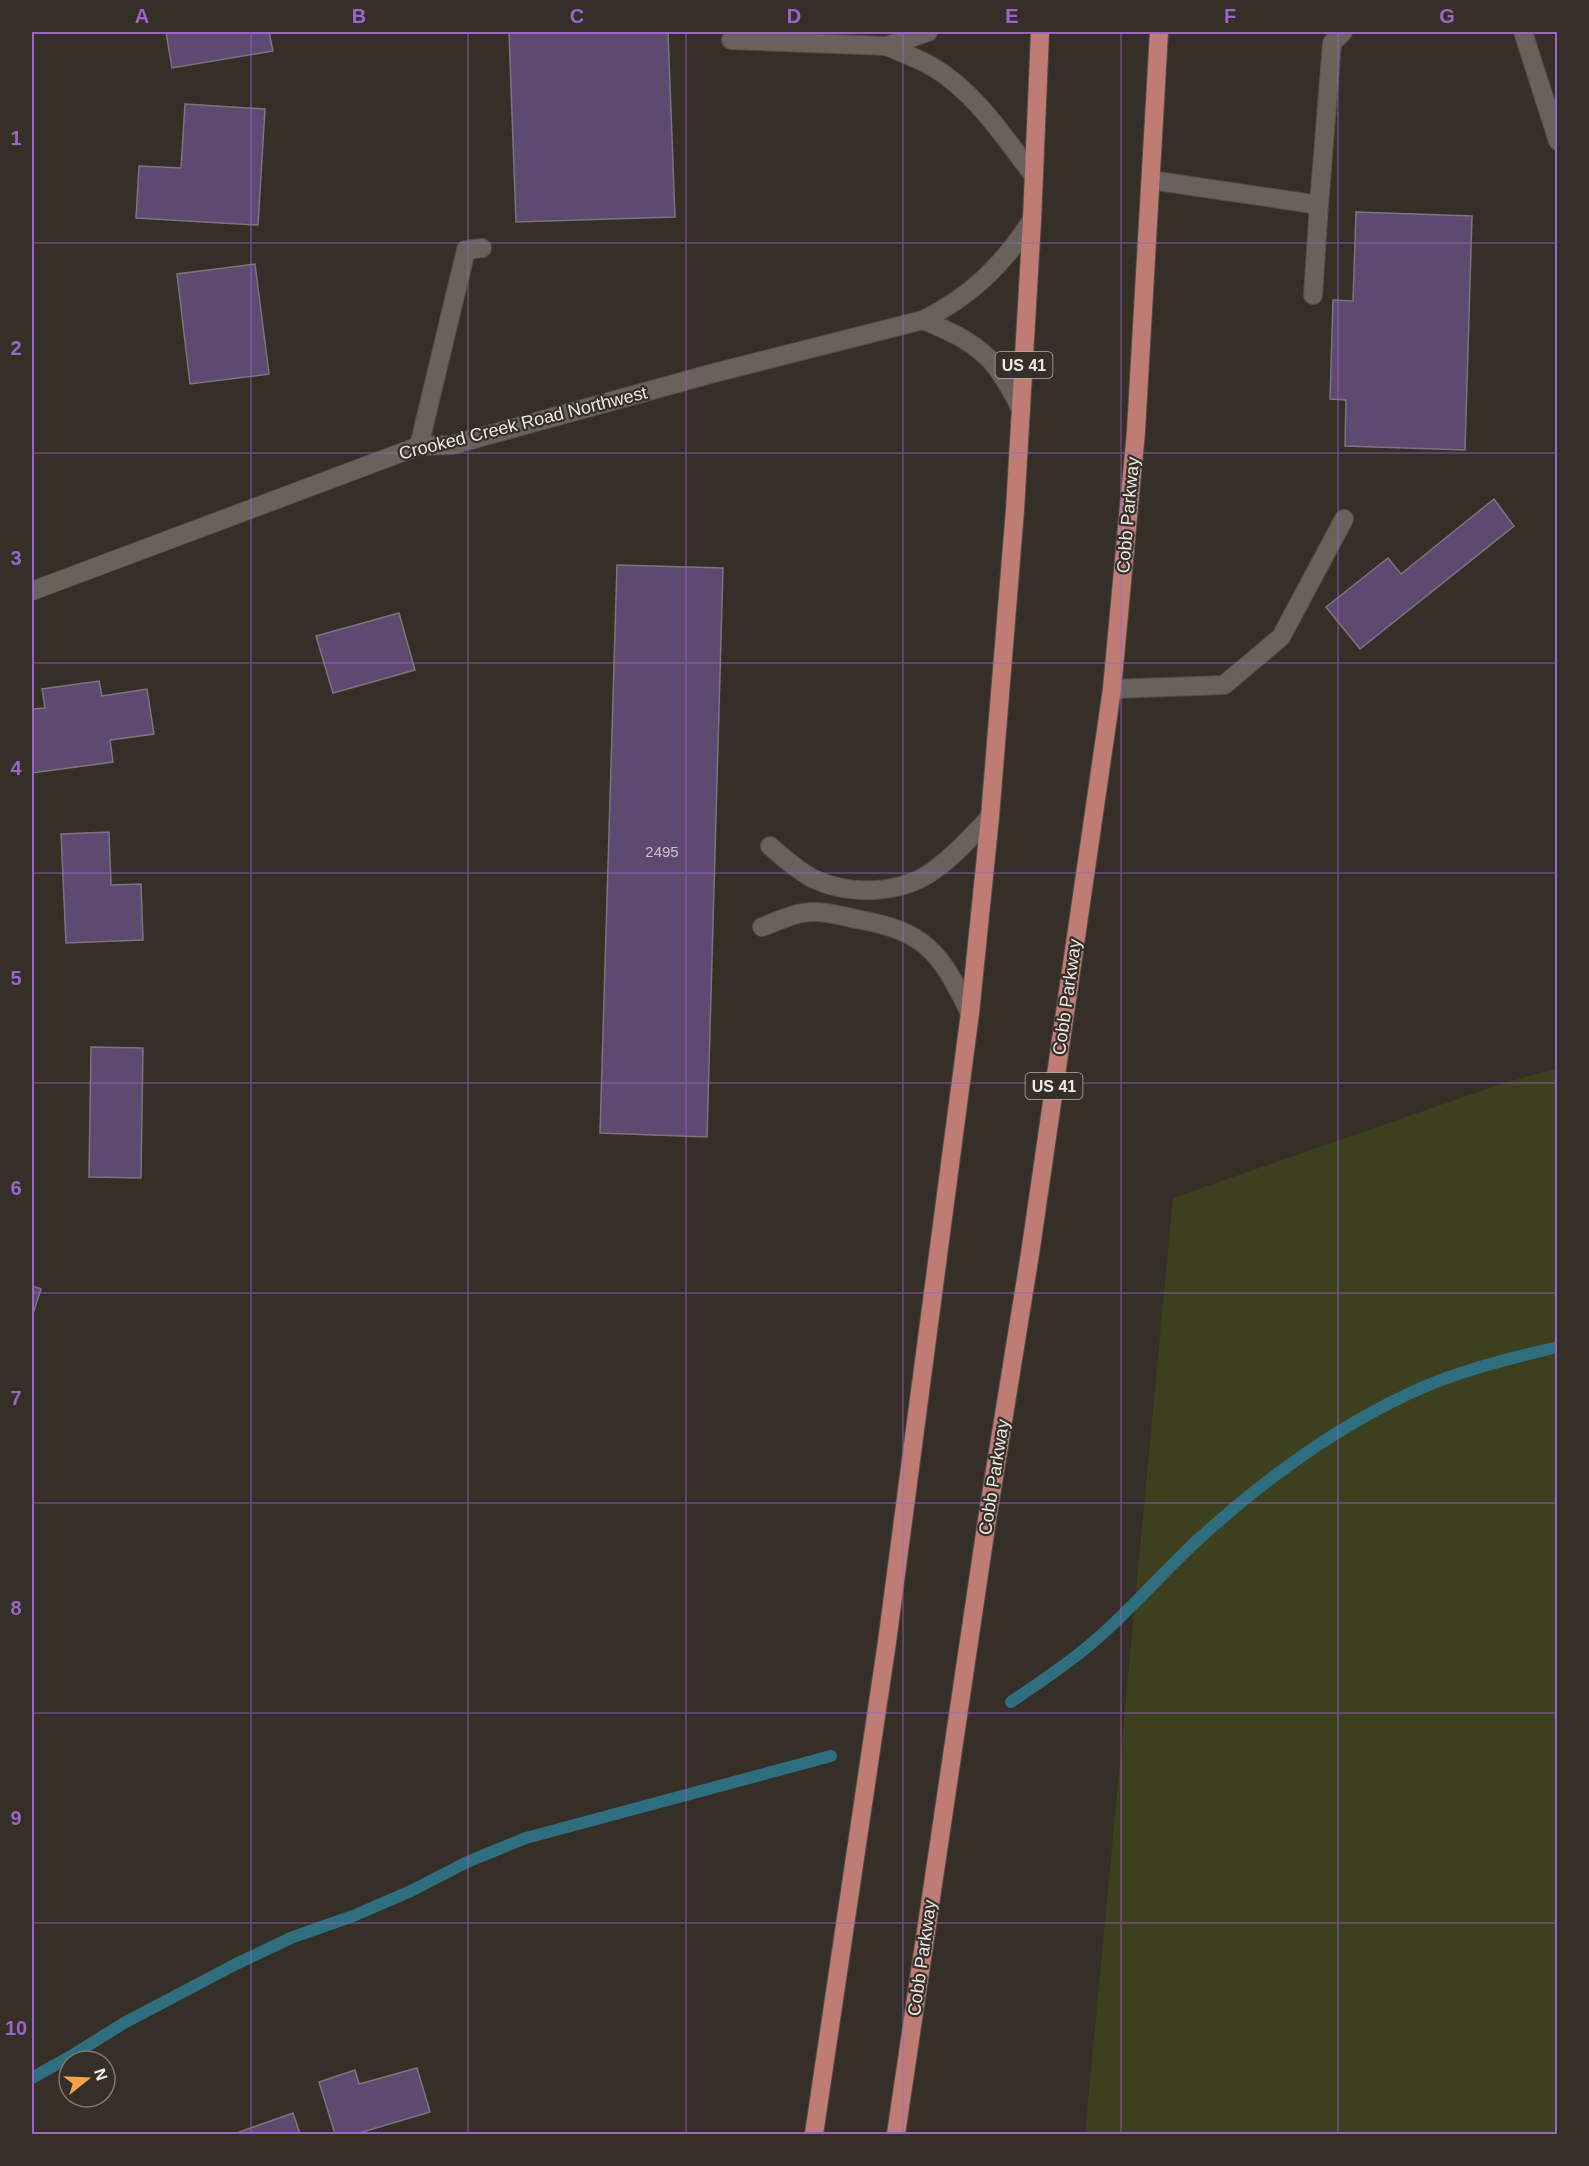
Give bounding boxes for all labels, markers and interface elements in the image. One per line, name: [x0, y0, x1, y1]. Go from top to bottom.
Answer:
text: A: [135, 5, 149, 27]
text: B: [352, 5, 366, 27]
text: C: [570, 5, 584, 27]
text: D: [787, 5, 801, 27]
text: E: [1005, 5, 1019, 27]
text: F: [1224, 5, 1236, 27]
text: G: [1439, 5, 1455, 27]
text: 1: [10, 127, 22, 149]
text: 2: [10, 337, 22, 359]
road number: US 41: [996, 352, 1052, 378]
street label: Crooked Creek Road Northwest: [397, 382, 649, 464]
street label: Cobb Parkway: [1113, 456, 1143, 574]
text: 3: [10, 547, 22, 569]
text: 4: [10, 757, 22, 779]
house number: 2495: [645, 843, 679, 860]
street label: Cobb Parkway: [1049, 938, 1085, 1056]
text: 5: [10, 967, 22, 989]
road number: US 41: [1026, 1073, 1082, 1099]
text: 6: [10, 1177, 22, 1199]
text: 7: [10, 1387, 22, 1409]
street label: Cobb Parkway: [975, 1418, 1013, 1536]
text: 8: [10, 1597, 22, 1619]
text: 9: [10, 1807, 22, 1829]
street label: Cobb Parkway: [904, 1899, 940, 2017]
text: 10: [5, 2017, 27, 2039]
north arrow: [57, 2049, 117, 2109]
text: N: [91, 2066, 111, 2083]

